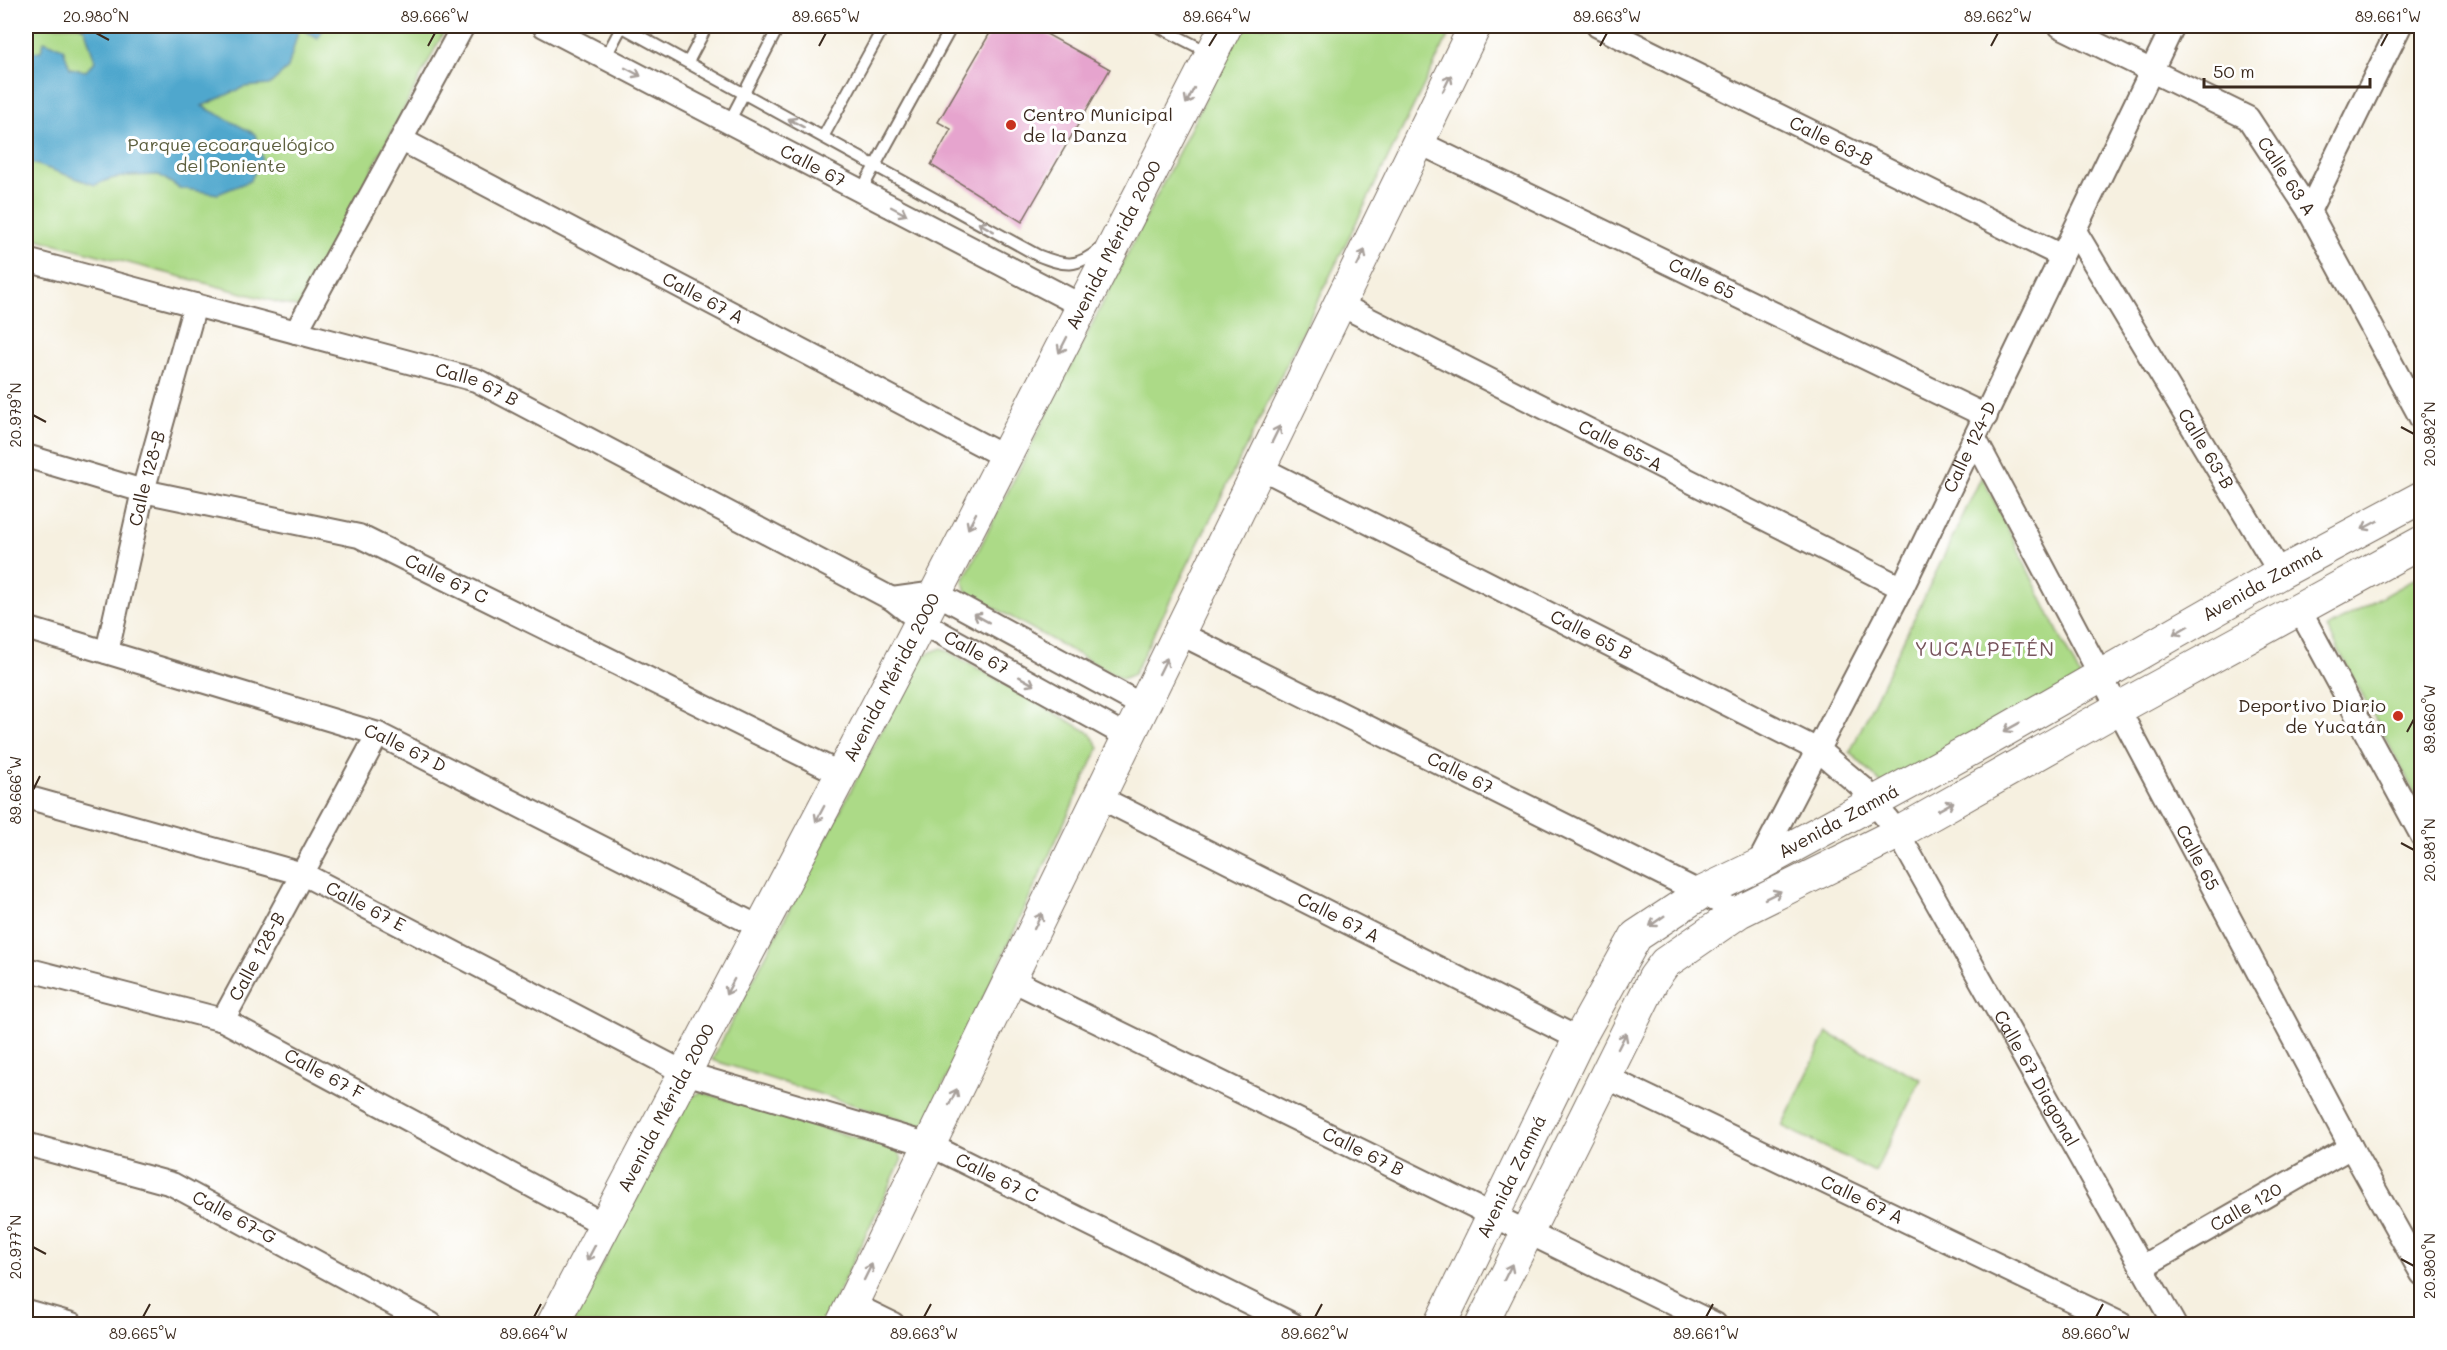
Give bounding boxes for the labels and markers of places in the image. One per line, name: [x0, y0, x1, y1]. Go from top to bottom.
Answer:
place label: Centro Municipal de la Danza: [1023, 102, 1173, 147]
marker: Centro Municipal de la Danza: [1004, 118, 1018, 132]
place label: Deportivo Diario de Yucatán: [2238, 693, 2386, 738]
marker: Deportivo Diario de Yucatán: [2391, 709, 2405, 723]

